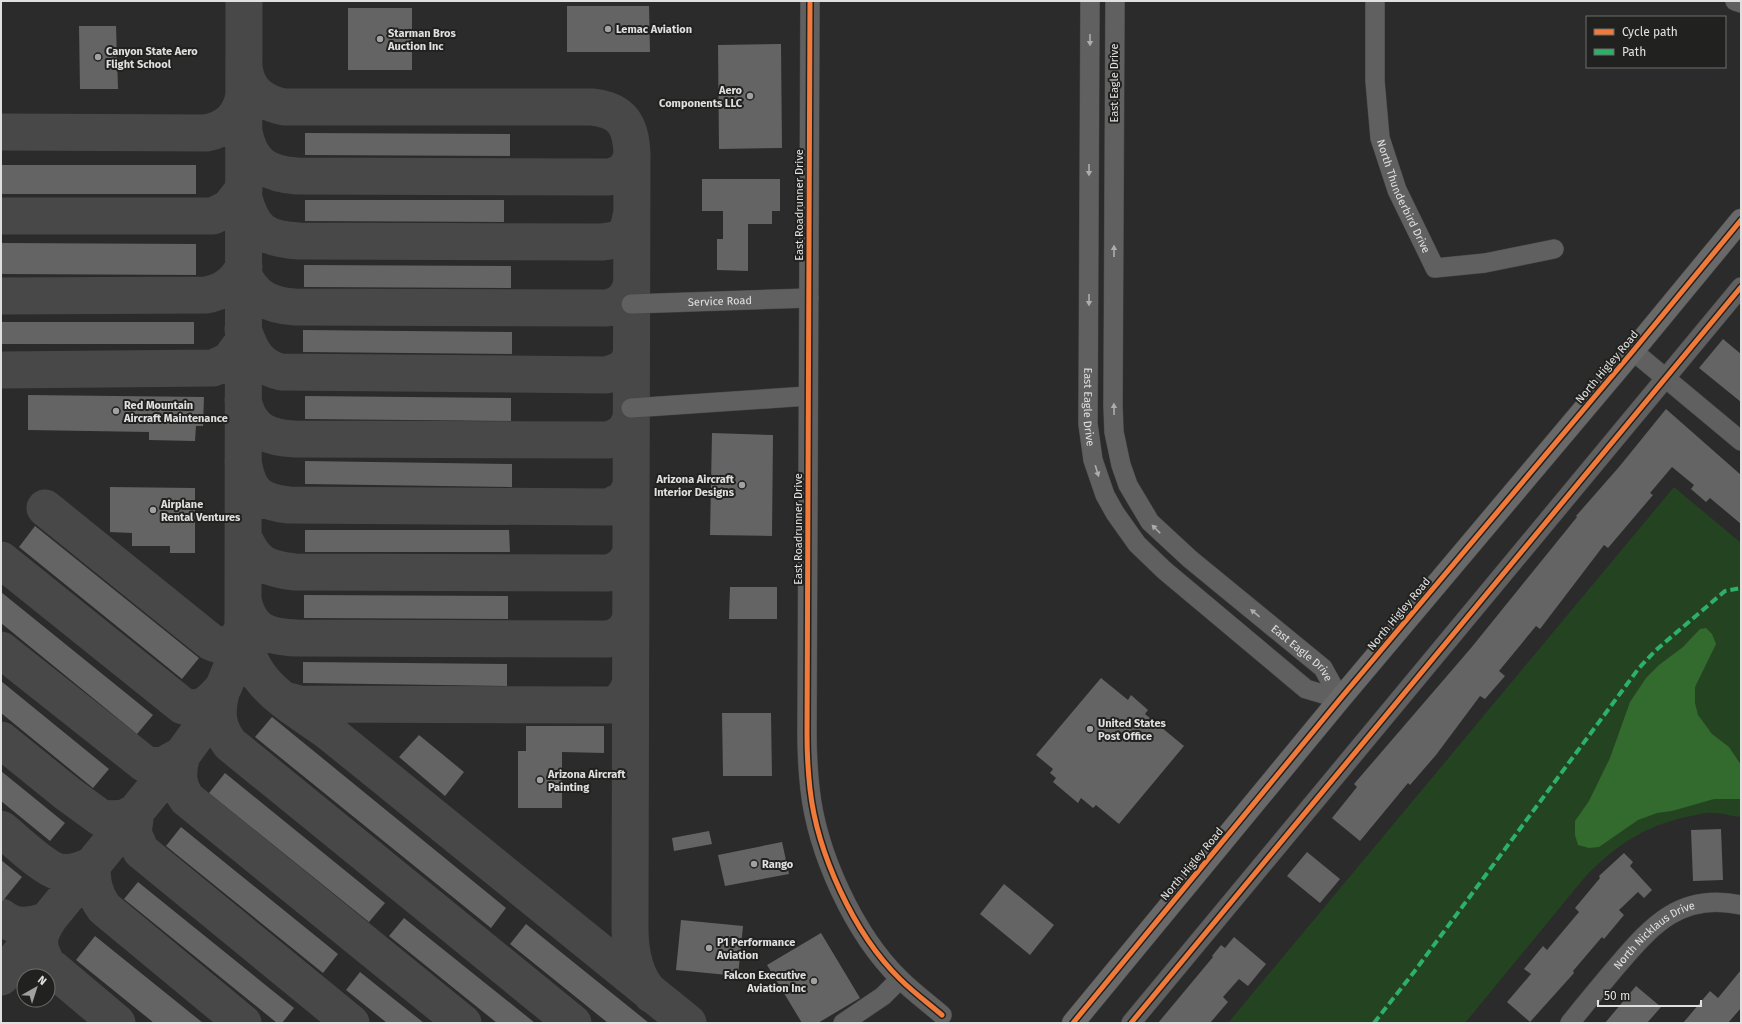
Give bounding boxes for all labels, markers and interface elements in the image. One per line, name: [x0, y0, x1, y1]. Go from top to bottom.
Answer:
legend: [1586, 16, 1726, 68]
place label: Lemac Aviation: [616, 23, 692, 36]
marker: Lemac Aviation: [603, 24, 613, 34]
text: Cycle path: [1622, 25, 1678, 39]
place label: Starman Bros Auction Inc: [387, 27, 456, 53]
marker: Starman Bros Auction Inc: [375, 34, 385, 44]
one-way arrow: [1087, 34, 1093, 47]
street label: East Eagle Drive: [1108, 44, 1121, 122]
place label: Canyon State Aero Flight School: [106, 45, 198, 71]
text: Path: [1622, 45, 1646, 59]
marker: Canyon State Aero Flight School: [93, 52, 103, 62]
place label: Aero Components LLC: [659, 84, 743, 110]
marker: Aero Components LLC: [745, 91, 755, 101]
street label: North Thunderbird Drive: [1374, 138, 1433, 255]
street label: East Roadrunner Drive: [793, 149, 806, 261]
one-way arrow: [1086, 164, 1092, 177]
one-way arrow: [1111, 244, 1117, 257]
street label: Service Road: [688, 293, 752, 309]
one-way arrow: [1085, 294, 1092, 306]
street label: North Higley Road: [1573, 328, 1641, 406]
street label: East Eagle Drive: [1081, 367, 1098, 447]
place label: Red Mountain Aircraft Maintenance: [123, 399, 228, 425]
one-way arrow: [1110, 403, 1117, 415]
marker: Red Mountain Aircraft Maintenance: [111, 406, 121, 416]
one-way arrow: [1094, 465, 1100, 477]
place label: Arizona Aircraft Interior Designs: [654, 473, 735, 499]
street label: East Roadrunner Drive: [792, 473, 805, 585]
marker: Arizona Aircraft Interior Designs: [737, 480, 747, 490]
place label: Airplane Rental Ventures: [160, 498, 241, 524]
marker: Airplane Rental Ventures: [148, 505, 158, 515]
one-way arrow: [1152, 524, 1161, 533]
street label: North Higley Road: [1365, 575, 1433, 653]
one-way arrow: [1250, 608, 1261, 617]
street label: East Eagle Drive: [1269, 622, 1335, 683]
place label: United States Post Office: [1098, 717, 1166, 743]
marker: United States Post Office: [1085, 724, 1095, 734]
place label: Arizona Aircraft Painting: [547, 768, 626, 794]
marker: Arizona Aircraft Painting: [535, 775, 545, 785]
street label: North Higley Road: [1158, 825, 1226, 903]
place label: Rango: [762, 858, 794, 871]
marker: Rango: [749, 859, 759, 869]
street label: North Nicklaus Drive: [1611, 898, 1696, 972]
place label: P1 Performance Aviation: [716, 936, 795, 962]
marker: P1 Performance Aviation: [704, 943, 714, 953]
north arrow: [16, 968, 56, 1008]
place label: Falcon Executive Aviation Inc: [724, 969, 807, 995]
text: N: [35, 973, 49, 988]
marker: Falcon Executive Aviation Inc: [809, 976, 819, 986]
scale bar: [1598, 982, 1701, 1008]
text: 50 m: [1604, 989, 1630, 1003]

